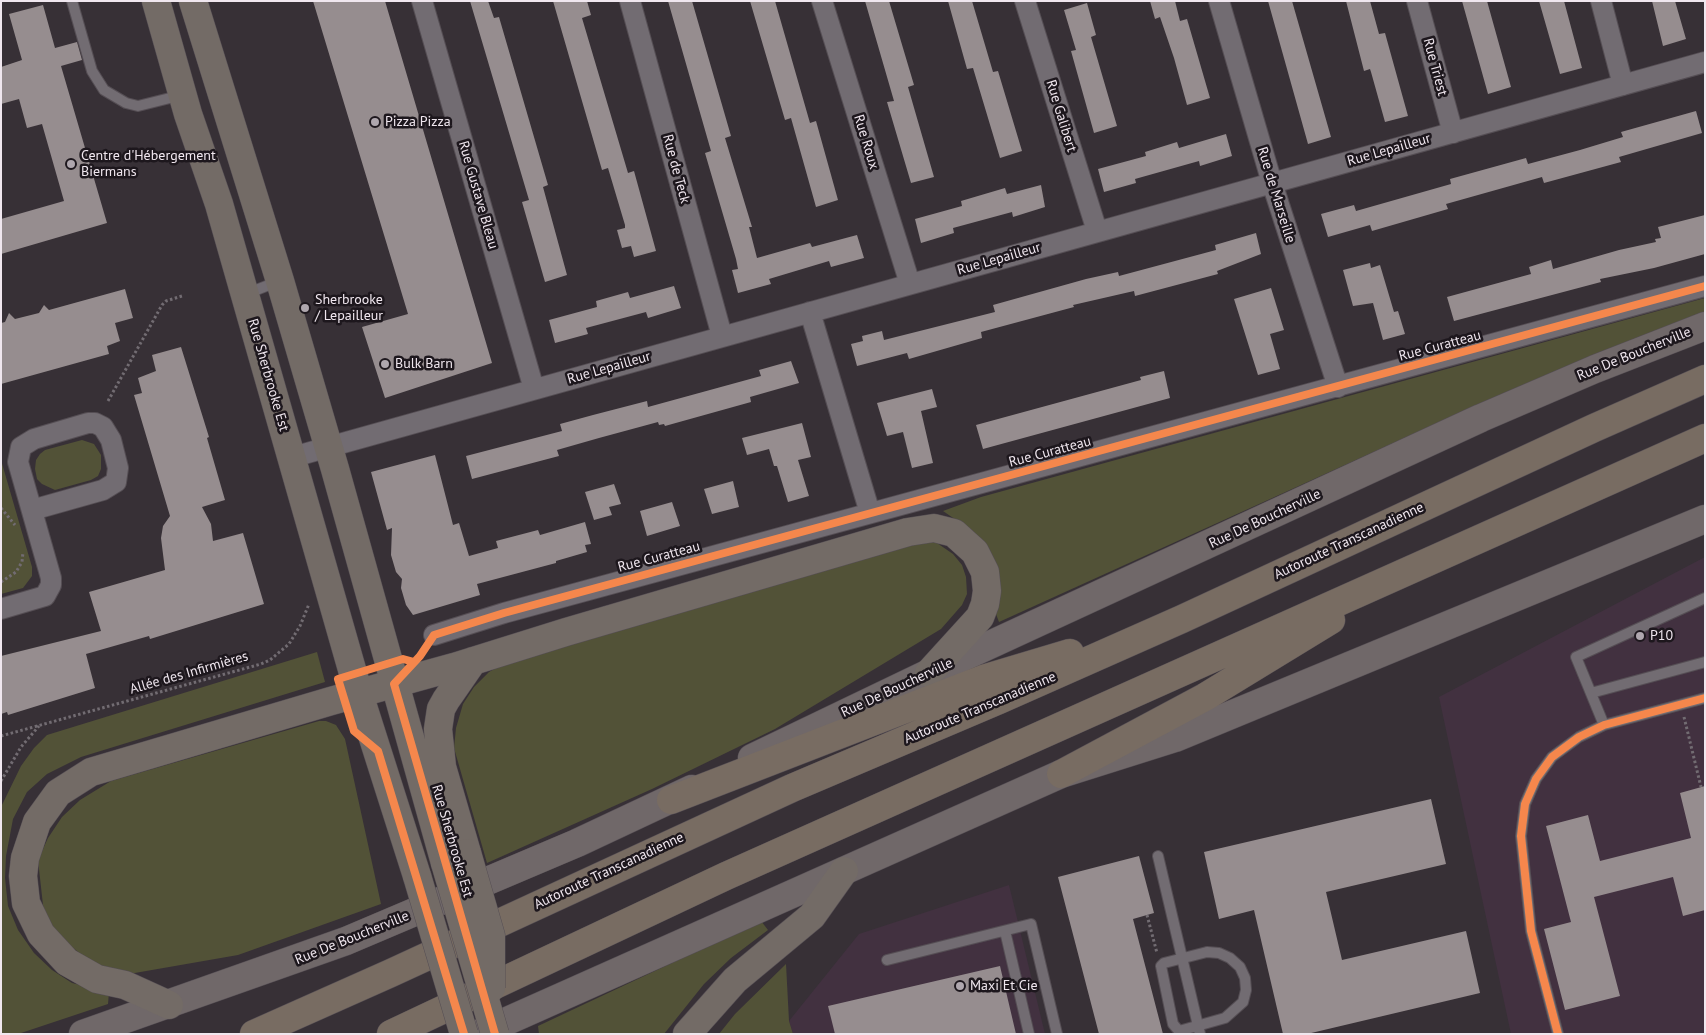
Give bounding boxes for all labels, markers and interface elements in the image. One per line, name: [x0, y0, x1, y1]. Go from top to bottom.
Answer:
street label: Rue Triest: [1419, 36, 1451, 98]
street label: Rue Galibert: [1042, 78, 1080, 154]
street label: Rue Roux: [850, 113, 882, 171]
place label: Pizza Pizza: [385, 114, 451, 130]
marker: Pizza Pizza: [369, 116, 381, 128]
street label: Rue Lepailleur: [1345, 130, 1433, 170]
street label: Rue de Teck: [659, 133, 693, 205]
street label: Rue Gustave Bleau: [455, 139, 501, 251]
street label: Rue de Marseille: [1253, 145, 1299, 245]
place label: Centre d'Hébergement Biermans: [81, 148, 216, 180]
marker: Centre d'Hébergement Biermans: [65, 158, 77, 170]
street label: Rue Lepailleur: [955, 239, 1043, 279]
place label: Sherbrooke / Lepailleur: [315, 292, 383, 324]
marker: Sherbrooke / Lepailleur: [299, 302, 311, 314]
street label: Rue Sherbrooke Est: [244, 317, 292, 433]
street label: Rue De Boucherville: [1575, 323, 1693, 385]
street label: Rue Curatteau: [1397, 327, 1483, 365]
street label: Rue Lepailleur: [565, 348, 653, 388]
place label: Bulk Barn: [395, 356, 453, 372]
marker: Bulk Barn: [379, 358, 391, 370]
street label: Rue Curatteau: [1007, 433, 1093, 471]
street label: Rue De Boucherville: [1206, 486, 1324, 552]
street label: Autoroute Transcanadienne: [1271, 499, 1427, 583]
street label: Rue Curatteau: [616, 538, 702, 576]
place label: P10: [1650, 628, 1673, 644]
marker: P10: [1634, 630, 1646, 642]
street label: Allée des Infirmières: [128, 648, 250, 698]
street label: Rue De Boucherville: [838, 655, 956, 721]
street label: Autoroute Transcanadienne: [902, 668, 1058, 748]
street label: Rue Sherbrooke Est: [428, 783, 476, 899]
street label: Autoroute Transcanadienne: [531, 829, 687, 913]
street label: Rue De Boucherville: [293, 907, 411, 969]
place label: Maxi Et Cie: [970, 978, 1038, 994]
marker: Maxi Et Cie: [954, 980, 966, 992]

